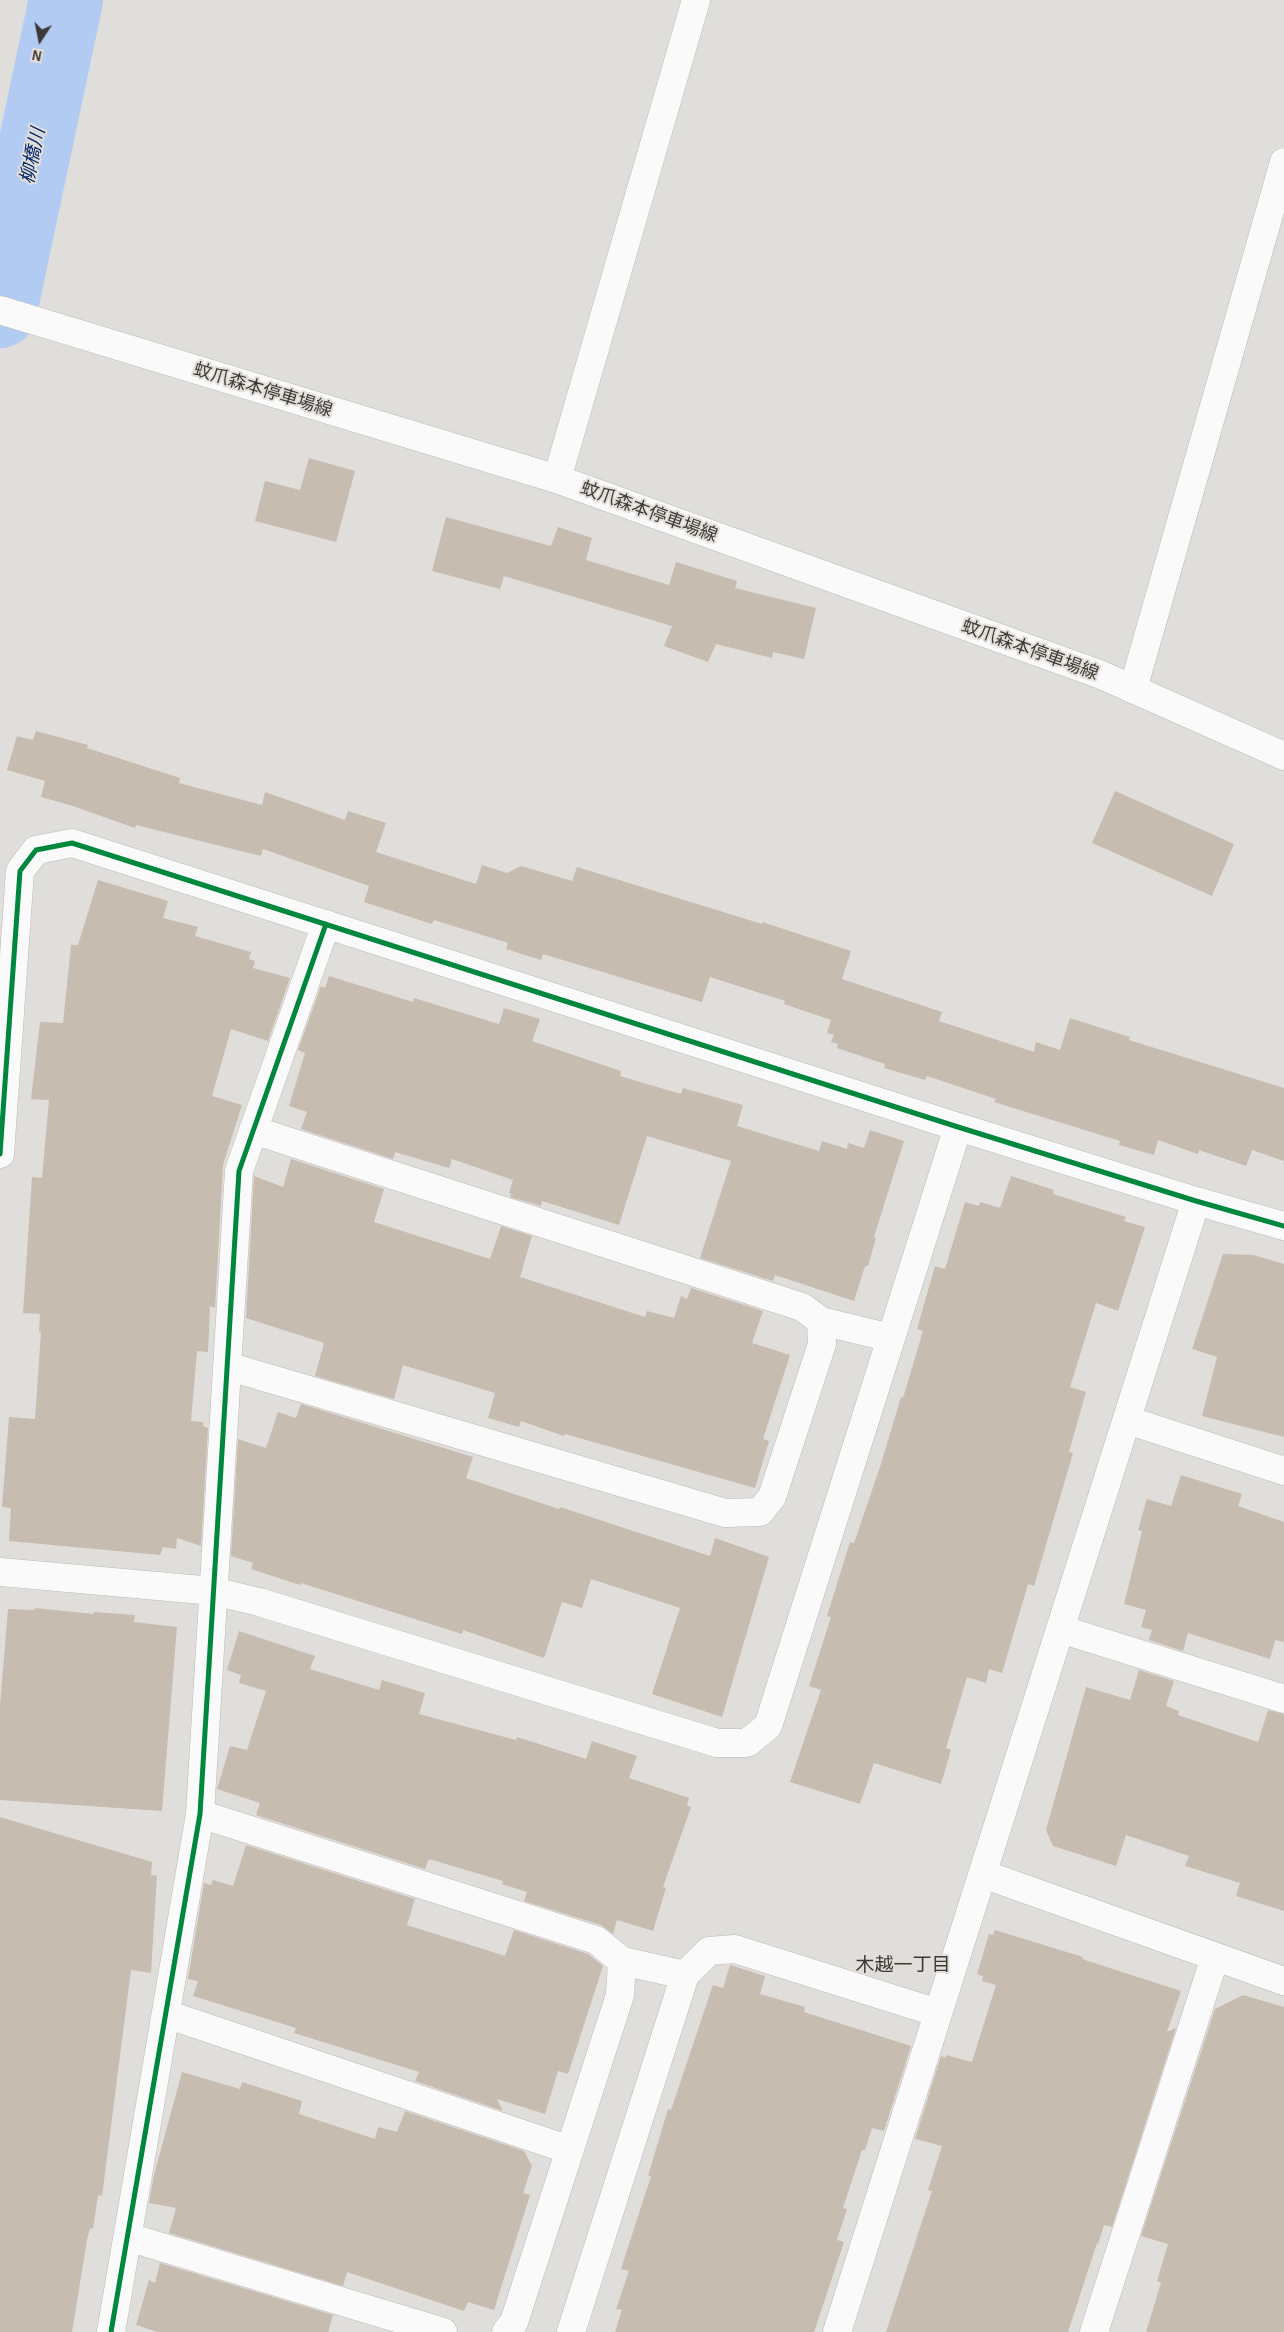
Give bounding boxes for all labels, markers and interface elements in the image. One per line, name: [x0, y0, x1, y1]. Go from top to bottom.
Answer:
north arrow: [15, 15, 65, 65]
text: N: [31, 47, 43, 63]
water label: 柳橋川: [16, 126, 50, 186]
street label: 蚊爪森本停車場線: [191, 359, 335, 421]
street label: 蚊爪森本停車場線: [578, 477, 720, 547]
street label: 蚊爪森本停車場線: [959, 615, 1101, 685]
district label: 木越一丁目: [856, 1954, 950, 1976]

